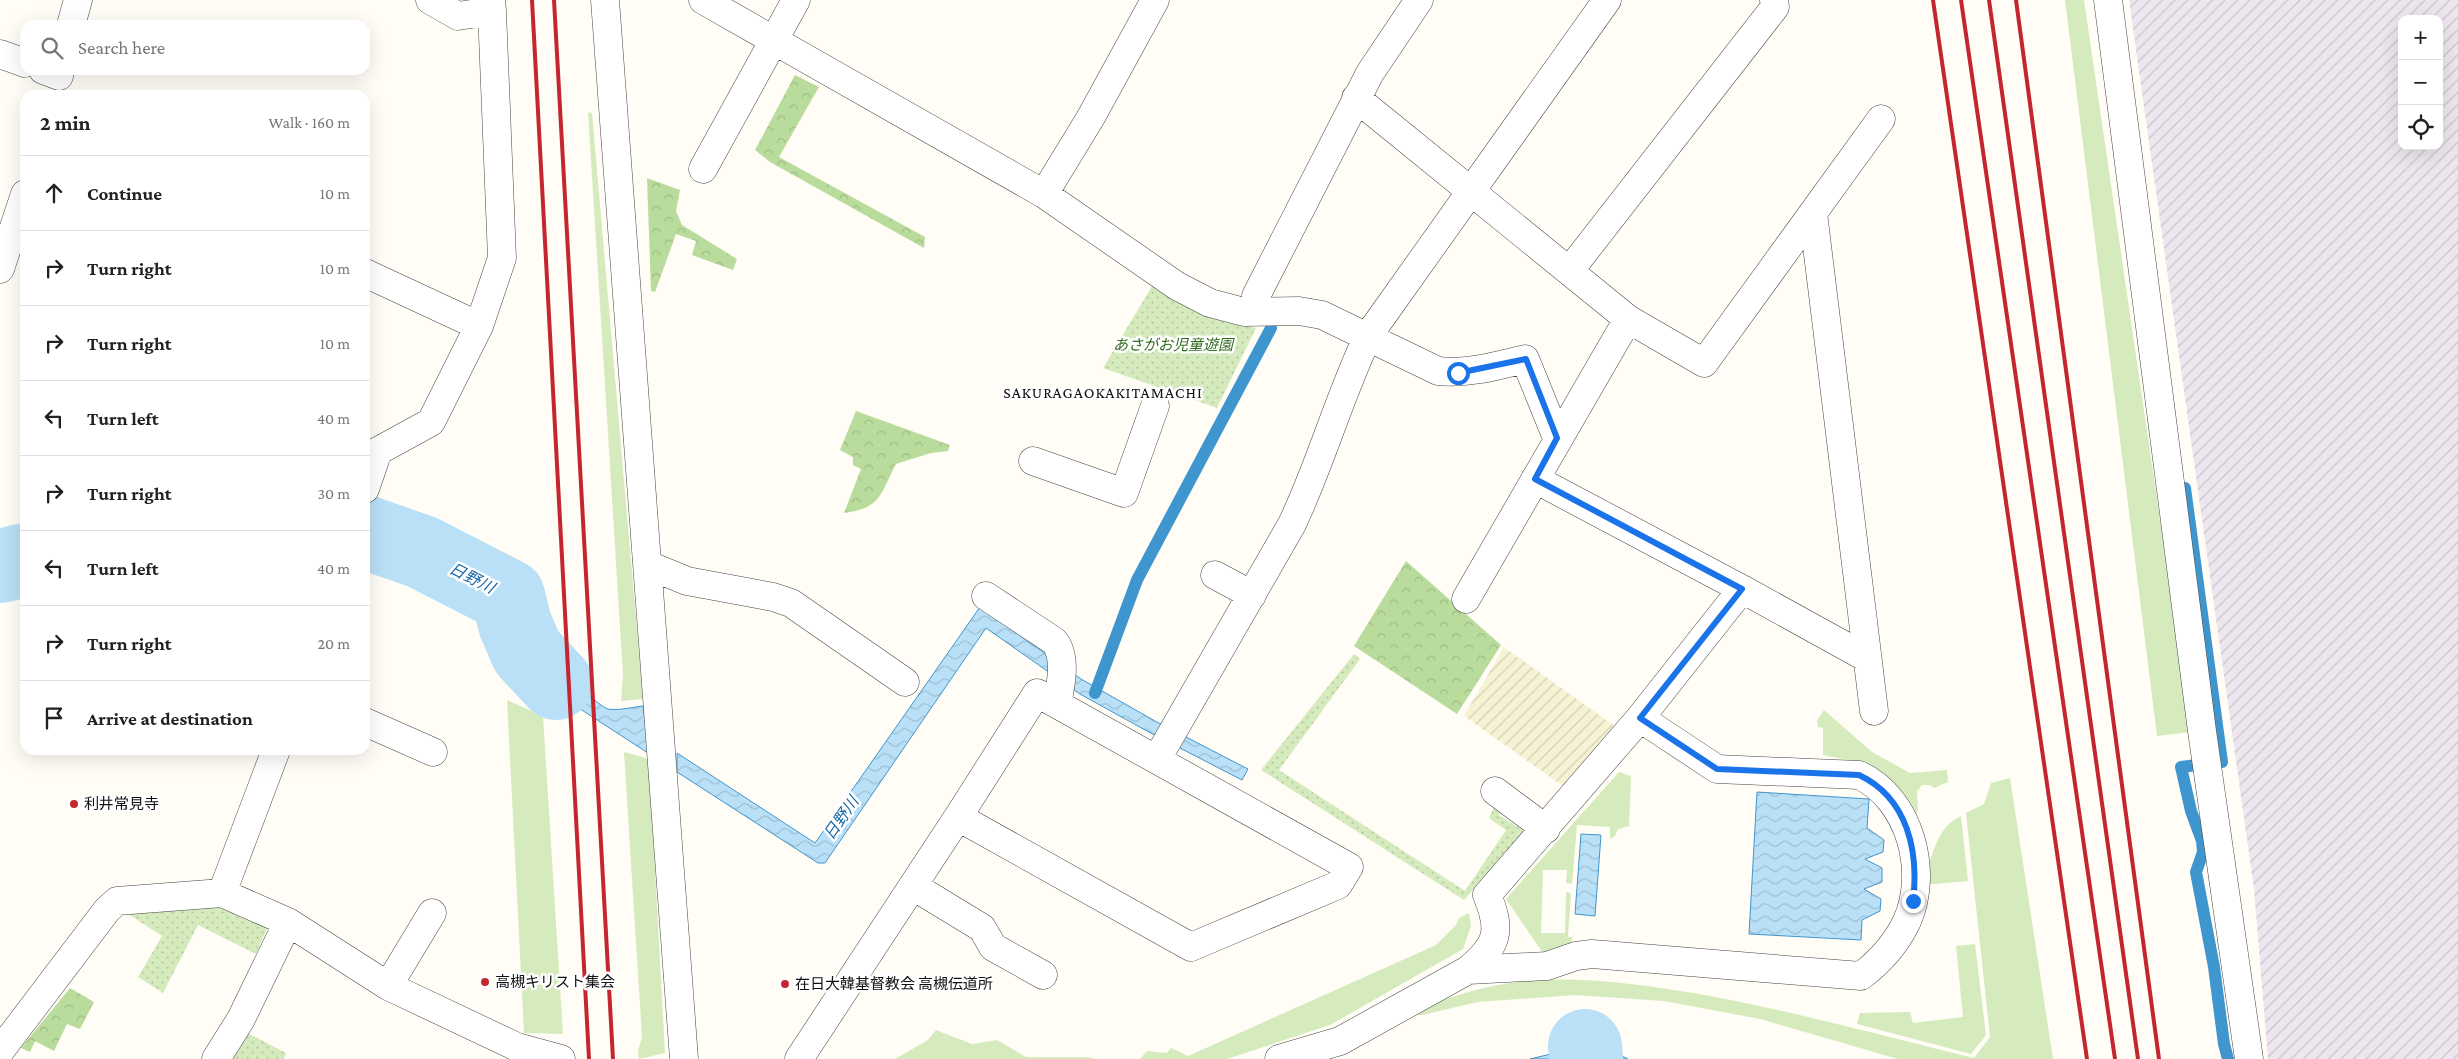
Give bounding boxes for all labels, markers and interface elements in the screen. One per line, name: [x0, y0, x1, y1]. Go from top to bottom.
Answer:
map controls: [2398, 15, 2443, 150]
button: +: [2398, 15, 2443, 60]
search box: [20, 20, 370, 75]
icon: search: [38, 34, 66, 62]
text: Search here: [78, 37, 165, 58]
button: −: [2398, 60, 2443, 105]
button: locate: [2398, 105, 2443, 150]
text: 2 min: [40, 111, 91, 135]
text: Walk · 160 m: [269, 114, 350, 131]
icon: ahead: [40, 179, 68, 207]
text: Continue: [87, 183, 162, 204]
text: 10 m: [320, 185, 350, 202]
icon: right: [40, 254, 68, 282]
text: Turn right: [87, 258, 172, 279]
text: 10 m: [320, 260, 350, 277]
icon: right: [40, 329, 68, 357]
text: Turn right: [87, 333, 172, 354]
text: 10 m: [320, 335, 350, 352]
park label: あさがお児童遊園: [1113, 337, 1235, 353]
route start: [1447, 362, 1470, 385]
district label: SAKURAGAOKAKITAMACHI: [1003, 384, 1203, 401]
icon: left: [40, 404, 68, 432]
text: Turn left: [87, 408, 159, 429]
text: 40 m: [317, 410, 350, 427]
icon: right: [40, 479, 68, 507]
text: Turn right: [87, 483, 172, 504]
text: 30 m: [318, 485, 350, 502]
icon: left: [40, 554, 68, 582]
text: Turn left: [87, 558, 159, 579]
text: 40 m: [317, 560, 350, 577]
water label: 日野川: [447, 560, 499, 597]
icon: right: [40, 629, 68, 657]
text: Turn right: [87, 633, 172, 654]
text: 20 m: [317, 635, 350, 652]
icon: arrive: [40, 704, 68, 732]
text: Arrive at destination: [87, 708, 253, 729]
water label: 日野川: [820, 792, 863, 843]
place label: 利井常見寺: [84, 795, 159, 812]
marker: 利井常見寺: [68, 798, 80, 810]
route end: [1902, 890, 1925, 913]
place label: 高槻キリスト集会: [495, 974, 615, 990]
marker: 高槻キリスト集会: [479, 976, 491, 988]
place label: 在日大韓基督教会 高槻伝道所: [795, 976, 993, 992]
marker: 在日大韓基督教会 高槻伝道所: [779, 978, 791, 990]

